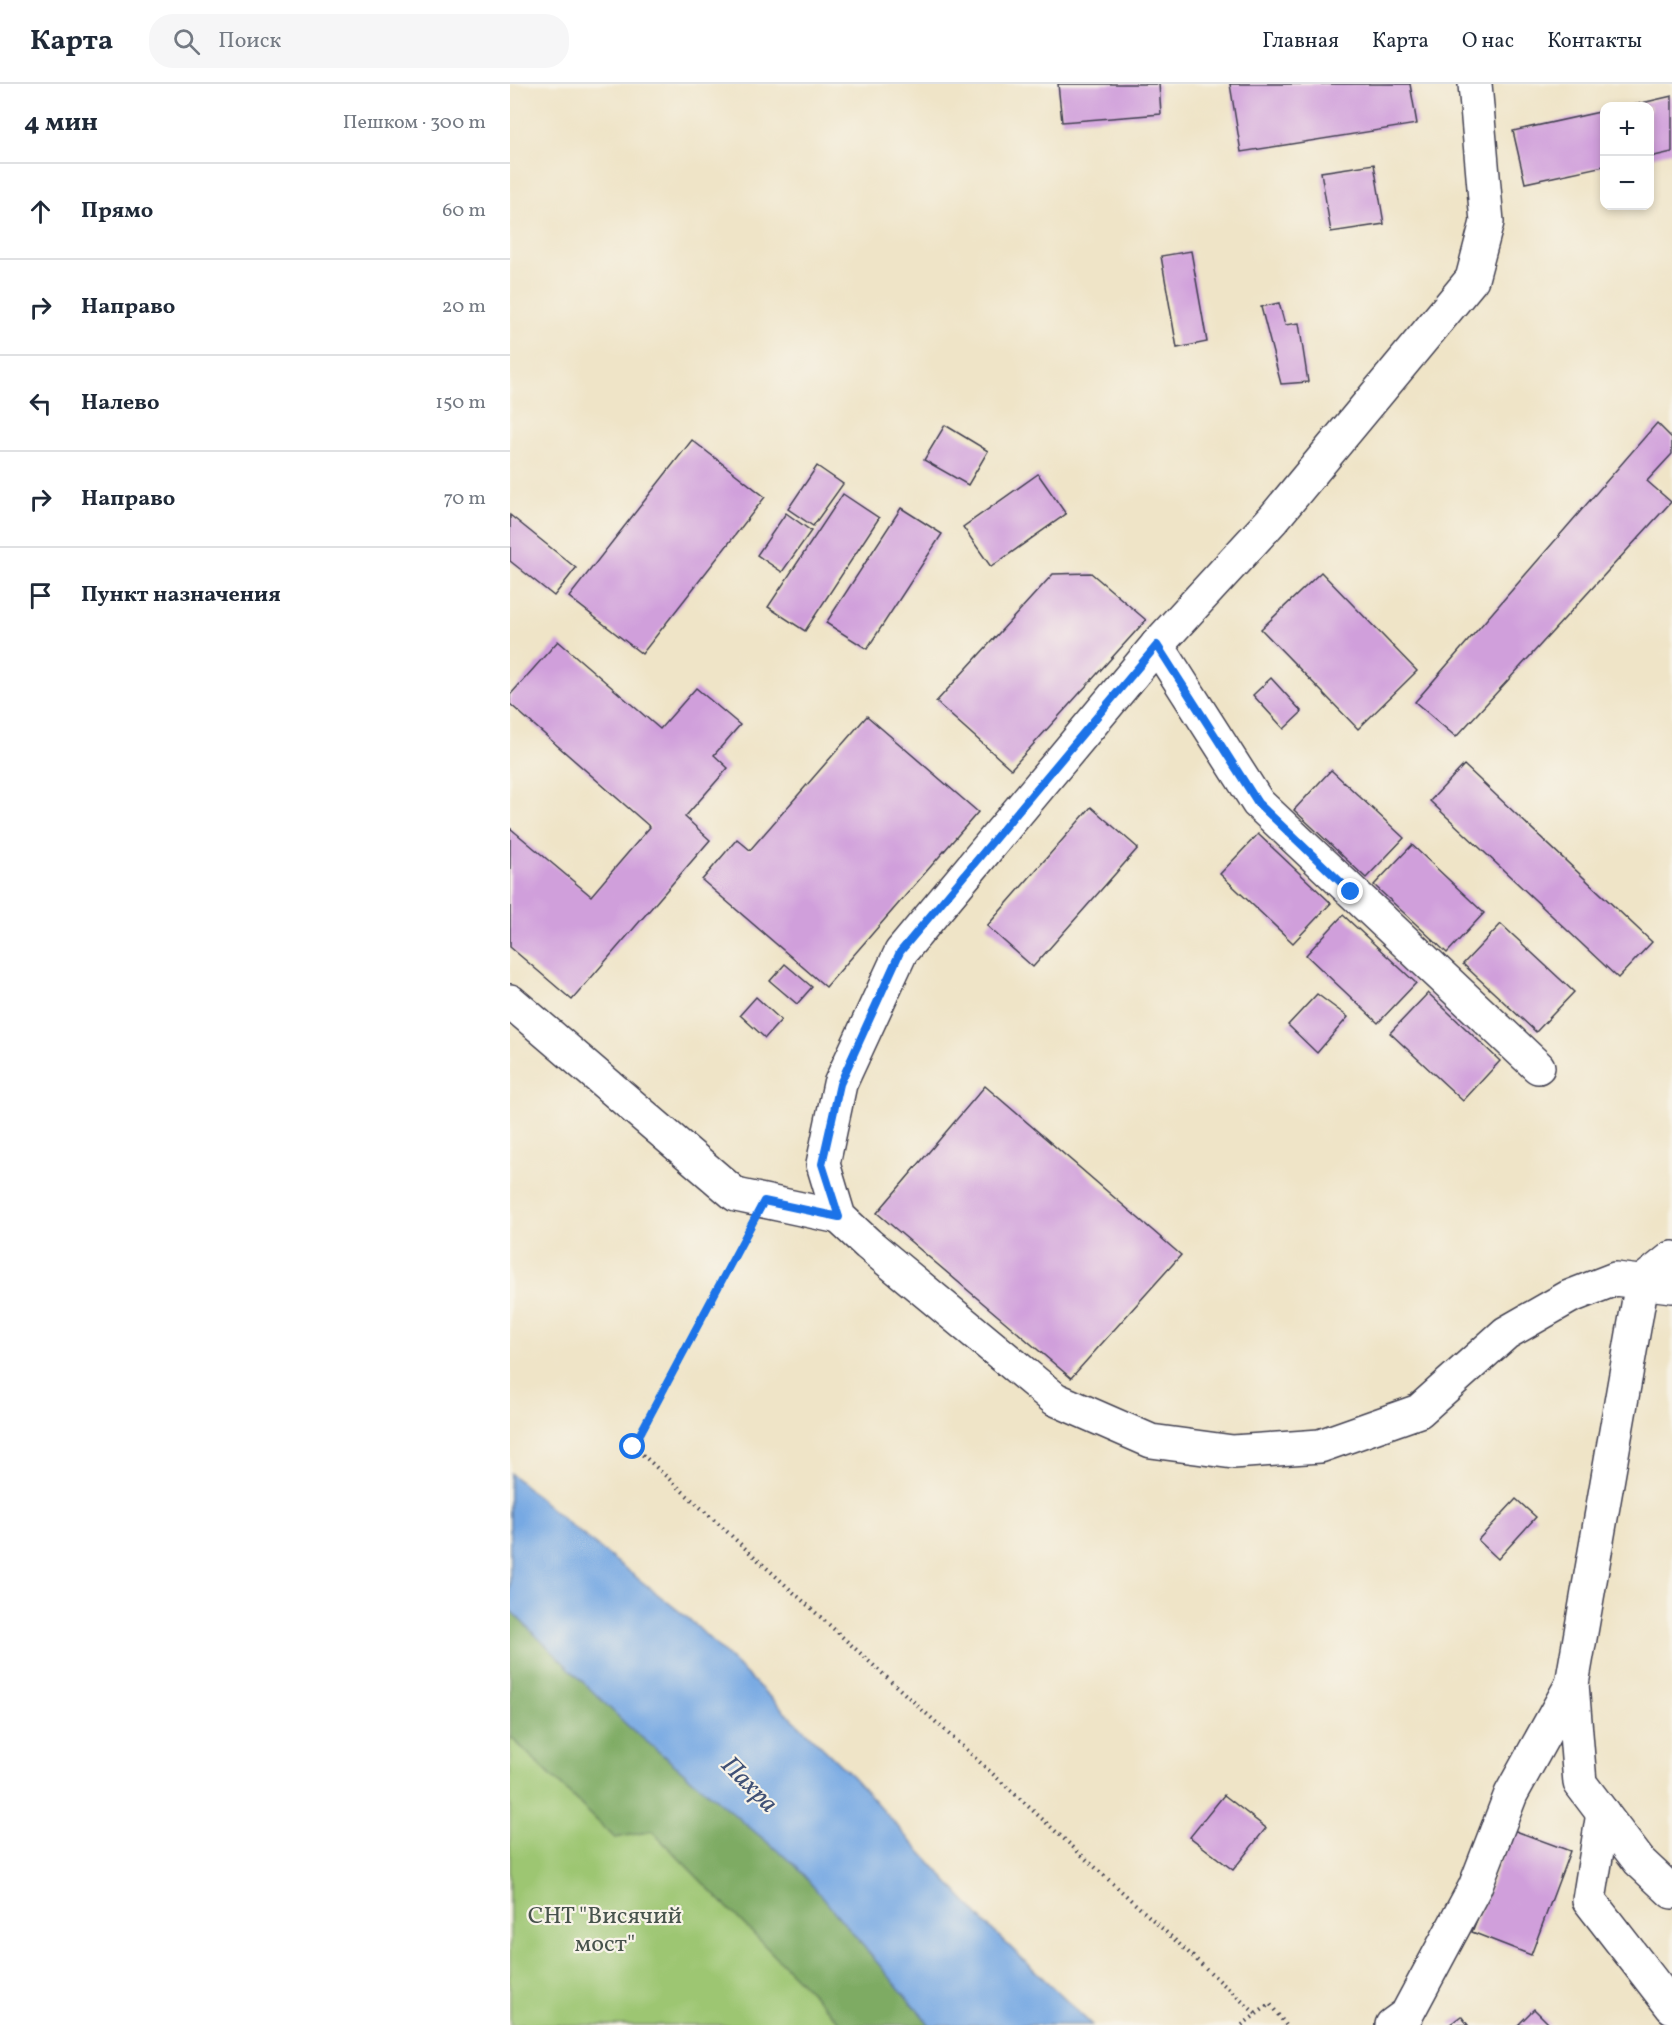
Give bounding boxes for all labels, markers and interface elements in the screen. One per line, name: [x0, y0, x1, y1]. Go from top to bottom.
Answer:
search box: [149, 14, 569, 68]
text: Карта: [30, 22, 113, 61]
icon: search: [170, 25, 203, 58]
text: Поиск: [218, 26, 281, 57]
text: Главная: [1262, 27, 1339, 56]
text: Карта: [1372, 27, 1429, 56]
text: О нас: [1462, 27, 1514, 56]
text: Контакты: [1547, 27, 1642, 56]
map controls: [1600, 102, 1654, 210]
button: +: [1600, 102, 1654, 156]
text: 4 мин: [24, 105, 98, 141]
text: Пешком · 300 m: [343, 109, 486, 137]
button: −: [1600, 156, 1654, 210]
icon: ahead: [24, 195, 57, 228]
text: Прямо: [81, 196, 153, 227]
text: 60 m: [442, 197, 486, 225]
icon: right: [24, 291, 57, 324]
text: Направо: [81, 292, 175, 323]
text: 20 m: [442, 293, 486, 321]
icon: left: [24, 387, 57, 420]
text: Налево: [81, 388, 160, 419]
text: 150 m: [435, 389, 486, 417]
icon: right: [24, 483, 57, 516]
text: Направо: [81, 484, 175, 515]
text: 70 m: [443, 485, 486, 513]
icon: arrive: [24, 579, 57, 612]
text: Пункт назначения: [81, 580, 281, 611]
route end: [1337, 878, 1363, 904]
route start: [619, 1433, 645, 1459]
water label: Пахра: [713, 1749, 785, 1821]
park label: СНТ "Висячий мост": [528, 1900, 682, 1962]

